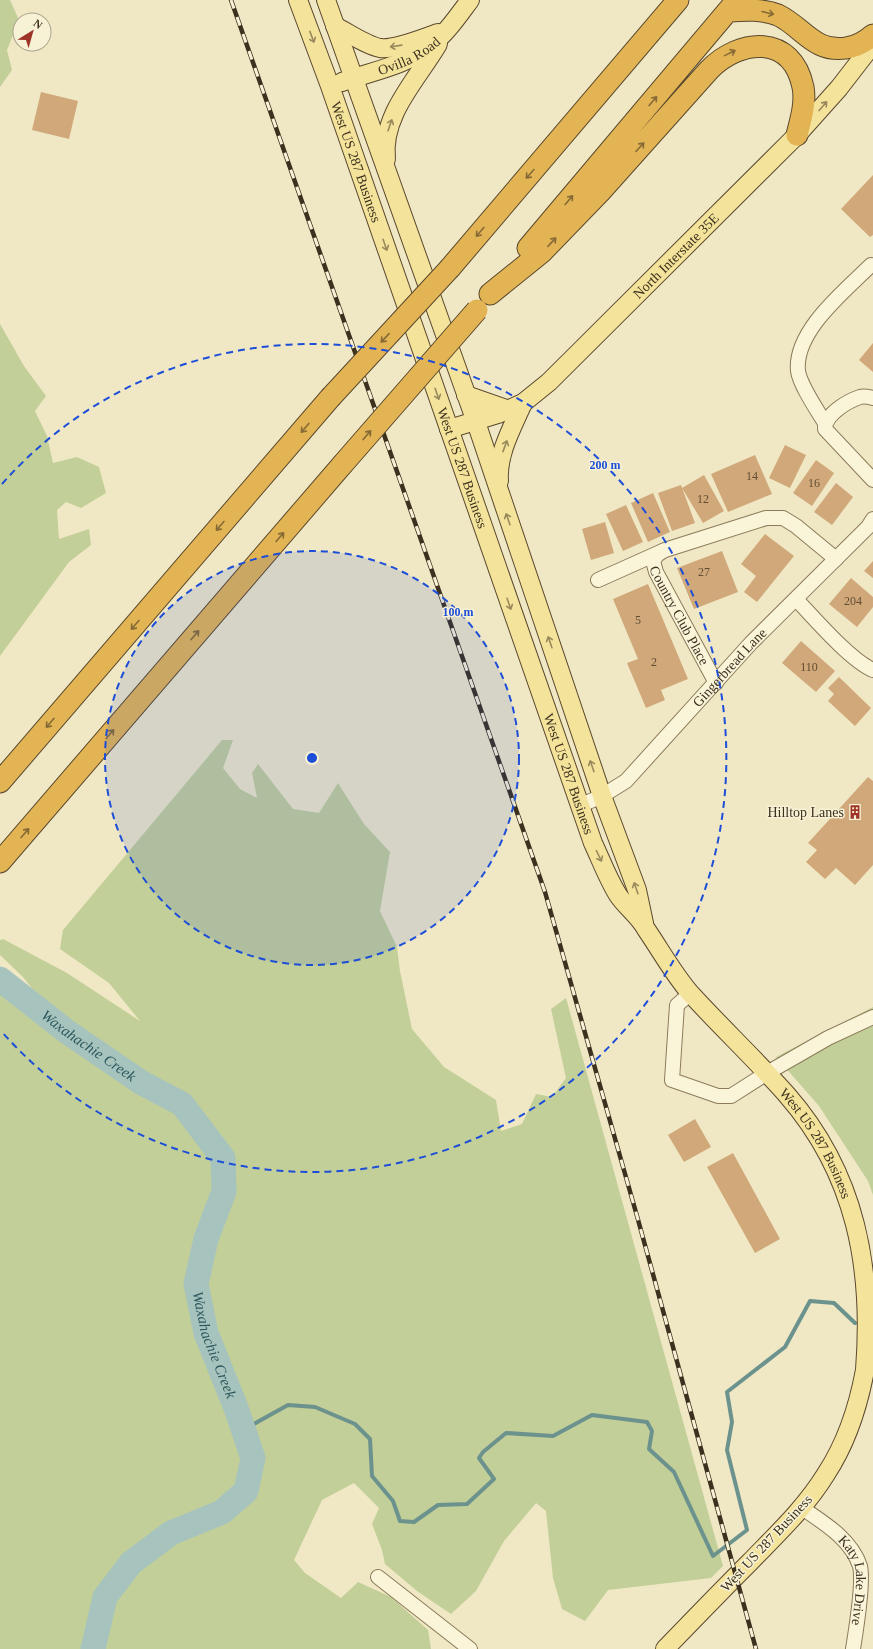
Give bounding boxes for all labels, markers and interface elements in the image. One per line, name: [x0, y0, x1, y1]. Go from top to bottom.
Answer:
one-way arrow: [761, 9, 774, 17]
north arrow: [12, 12, 52, 52]
text: N: [31, 17, 45, 31]
one-way arrow: [308, 30, 316, 42]
street label: Ovilla Road: [376, 34, 443, 78]
one-way arrow: [390, 42, 403, 50]
one-way arrow: [723, 49, 735, 57]
one-way arrow: [648, 96, 657, 106]
street label: West US 287 Business: [328, 100, 384, 224]
one-way arrow: [818, 102, 827, 112]
one-way arrow: [387, 119, 394, 132]
one-way arrow: [635, 142, 644, 152]
one-way arrow: [525, 169, 534, 180]
one-way arrow: [565, 195, 574, 205]
street label: North Interstate 35E: [630, 210, 722, 302]
one-way arrow: [476, 227, 485, 238]
one-way arrow: [547, 237, 557, 247]
one-way arrow: [382, 239, 390, 251]
one-way arrow: [381, 333, 390, 343]
one-way arrow: [434, 388, 441, 401]
street label: West US 287 Business: [434, 406, 490, 530]
one-way arrow: [300, 422, 309, 433]
one-way arrow: [363, 430, 372, 441]
one-way arrow: [502, 439, 509, 452]
text: 200 m: [590, 458, 621, 472]
house number: 14: [746, 469, 758, 483]
house number: 16: [808, 476, 820, 490]
house number: 12: [697, 492, 709, 506]
one-way arrow: [504, 513, 511, 526]
one-way arrow: [215, 521, 224, 532]
one-way arrow: [275, 531, 284, 542]
street label: Country Club Place: [647, 564, 712, 668]
house number: 27: [698, 565, 710, 579]
house number: 204: [844, 594, 862, 608]
one-way arrow: [506, 598, 514, 610]
text: 100 m: [443, 605, 474, 619]
house number: 5: [635, 613, 641, 627]
one-way arrow: [130, 619, 139, 630]
street label: Gingerbread Lane: [690, 625, 770, 710]
one-way arrow: [190, 630, 199, 641]
one-way arrow: [546, 636, 553, 649]
house number: 2: [651, 655, 657, 669]
house number: 110: [800, 660, 818, 674]
street label: West US 287 Business: [541, 712, 596, 836]
one-way arrow: [46, 718, 55, 728]
one-way arrow: [106, 729, 115, 739]
centre of rings: [305, 751, 319, 765]
one-way arrow: [587, 760, 595, 772]
building icon: Hilltop Lanes: [847, 804, 863, 820]
place label: Hilltop Lanes: [767, 805, 844, 820]
one-way arrow: [21, 827, 30, 838]
one-way arrow: [596, 849, 603, 861]
one-way arrow: [631, 882, 639, 894]
water label: Waxahachie Creek: [38, 1007, 139, 1085]
street label: West US 287 Business: [776, 1085, 854, 1201]
water label: Waxahachie Creek: [190, 1290, 239, 1401]
street label: West US 287 Business: [718, 1492, 815, 1595]
street label: Katy Lake Drive: [835, 1532, 868, 1626]

